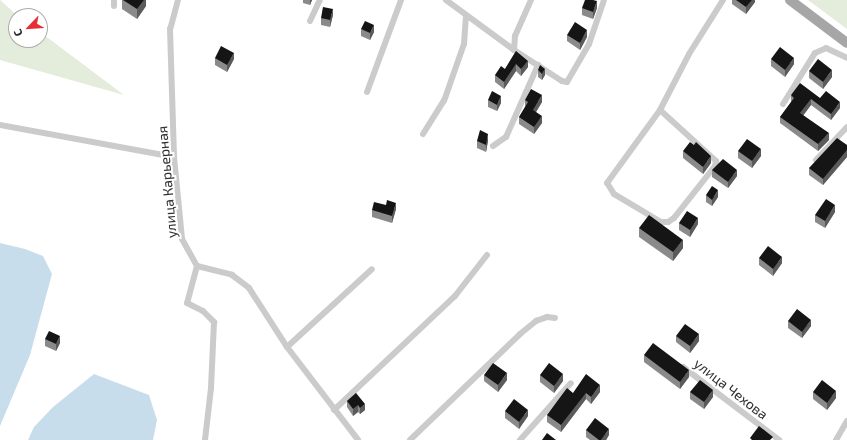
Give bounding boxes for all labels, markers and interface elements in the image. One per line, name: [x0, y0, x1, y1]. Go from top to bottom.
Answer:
north arrow: [8, 8, 48, 48]
text: С: [10, 27, 25, 39]
street label: улица Карьерная: [154, 125, 180, 239]
street label: улица Чехова: [691, 355, 771, 423]

